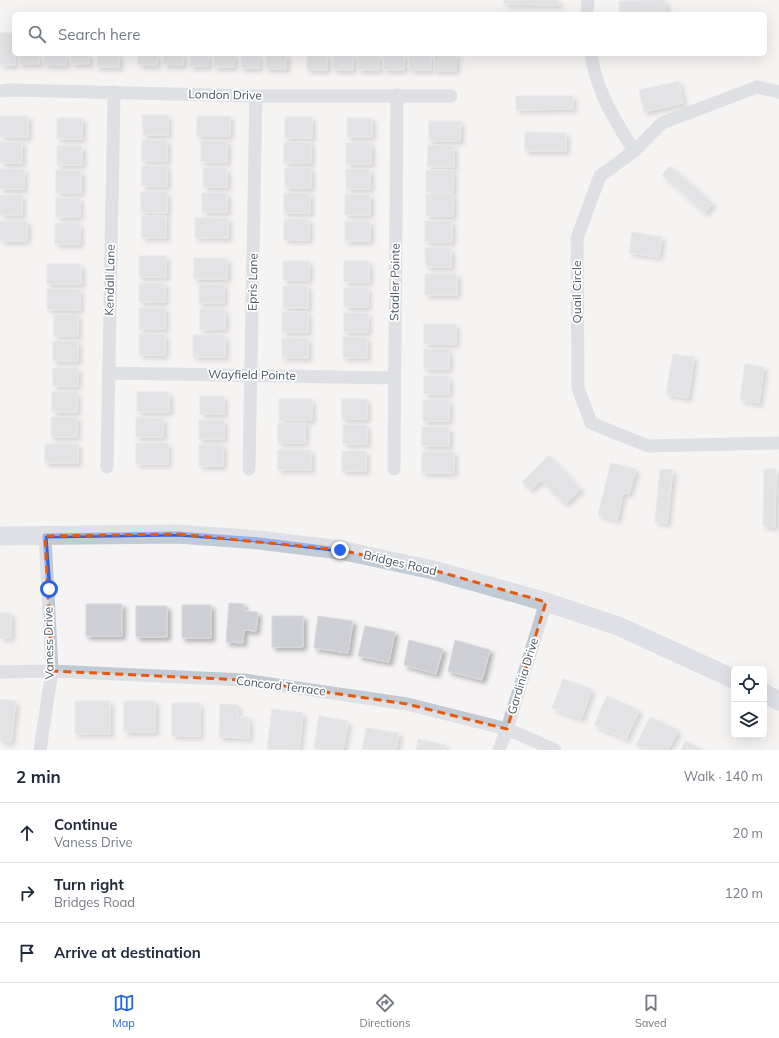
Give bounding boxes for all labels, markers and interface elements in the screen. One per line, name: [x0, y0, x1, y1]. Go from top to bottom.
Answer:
search box: [12, 12, 767, 56]
icon: search: [26, 23, 48, 45]
text: Search here: [58, 25, 140, 44]
street label: London Drive: [188, 86, 262, 103]
street label: Stadler Pointe: [386, 243, 403, 321]
street label: Kendall Lane: [101, 244, 118, 316]
street label: Epris Lane: [244, 253, 261, 311]
street label: Quail Circle: [569, 261, 584, 323]
street label: Wayfield Pointe: [208, 366, 296, 383]
route end: [331, 541, 349, 559]
street label: Bridges Road: [362, 547, 438, 578]
route start: [40, 580, 58, 598]
street label: Vaness Drive: [40, 607, 57, 679]
street label: Gardinia Drive: [504, 636, 541, 716]
map controls: [731, 666, 767, 738]
button: locate: [731, 666, 767, 702]
street label: Concord Terrace: [235, 673, 327, 698]
button: layers: [731, 702, 767, 738]
text: 2 min: [16, 766, 61, 787]
text: Walk · 140 m: [684, 768, 763, 784]
text: Continue: [54, 815, 117, 834]
icon: ahead: [16, 822, 38, 844]
text: 20 m: [733, 825, 763, 841]
text: Vaness Drive: [54, 834, 133, 850]
text: Turn right: [54, 875, 124, 894]
icon: right: [16, 882, 38, 904]
text: 120 m: [725, 885, 763, 901]
text: Bridges Road: [54, 894, 135, 910]
icon: arrive: [16, 942, 38, 964]
text: Arrive at destination: [54, 943, 201, 962]
tab: Map: [112, 992, 135, 1030]
tab: Directions: [360, 992, 410, 1030]
tab: Saved: [635, 992, 667, 1030]

